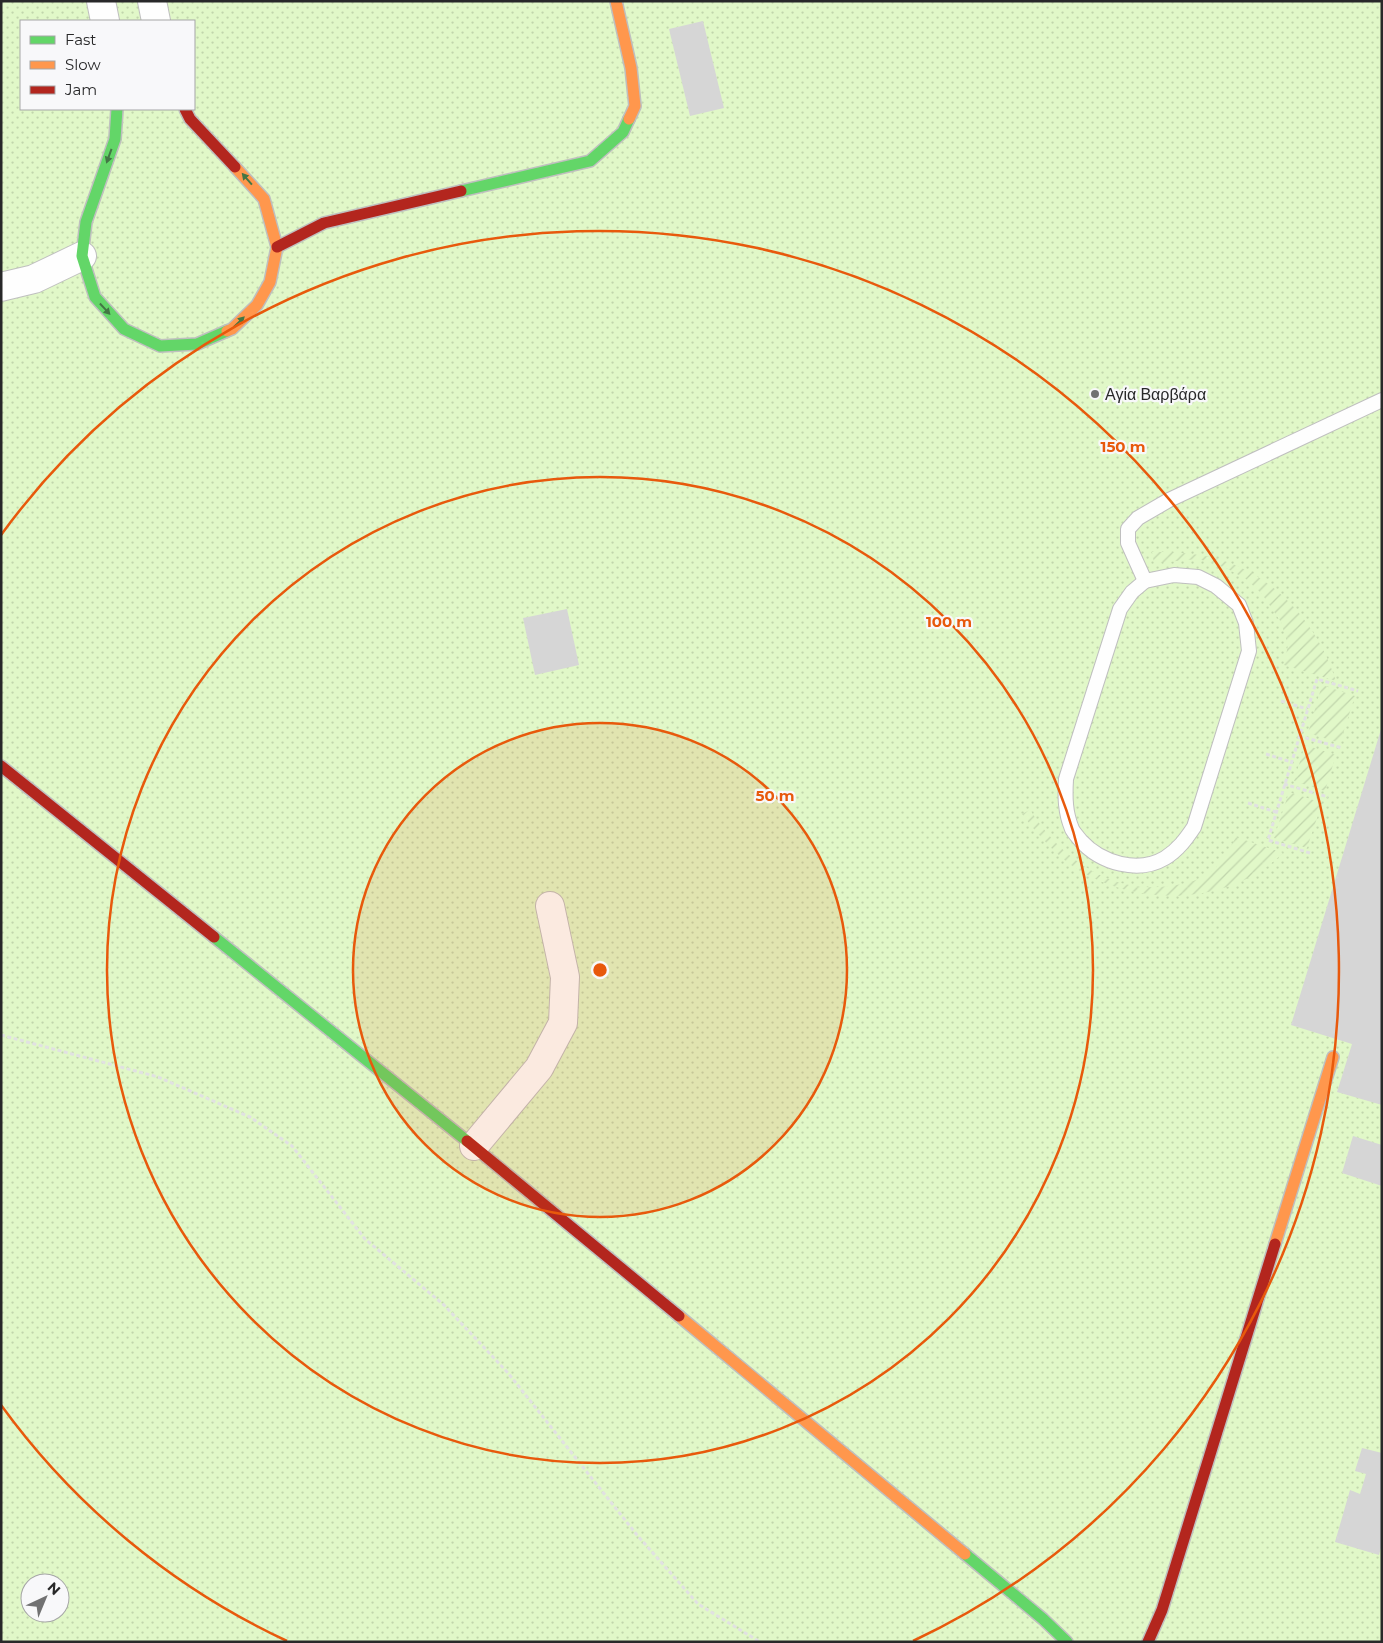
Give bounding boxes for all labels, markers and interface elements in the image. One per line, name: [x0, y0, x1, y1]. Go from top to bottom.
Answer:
legend: [20, 20, 195, 110]
text: Fast: [65, 30, 96, 49]
text: Slow: [65, 55, 101, 74]
text: Jam: [64, 80, 97, 99]
one-way arrow: [105, 149, 112, 164]
one-way arrow: [241, 173, 252, 186]
one-way arrow: [99, 302, 111, 314]
one-way arrow: [233, 316, 245, 328]
place label: Αγία Βαρβάρα: [1105, 385, 1206, 404]
marker: Αγία Βαρβάρα: [1089, 388, 1101, 400]
text: 150 m: [1101, 437, 1145, 456]
text: 100 m: [926, 612, 972, 631]
text: 50 m: [755, 786, 795, 805]
centre of rings: [591, 961, 609, 979]
north arrow: [20, 1573, 70, 1623]
text: N: [44, 1578, 64, 1599]

